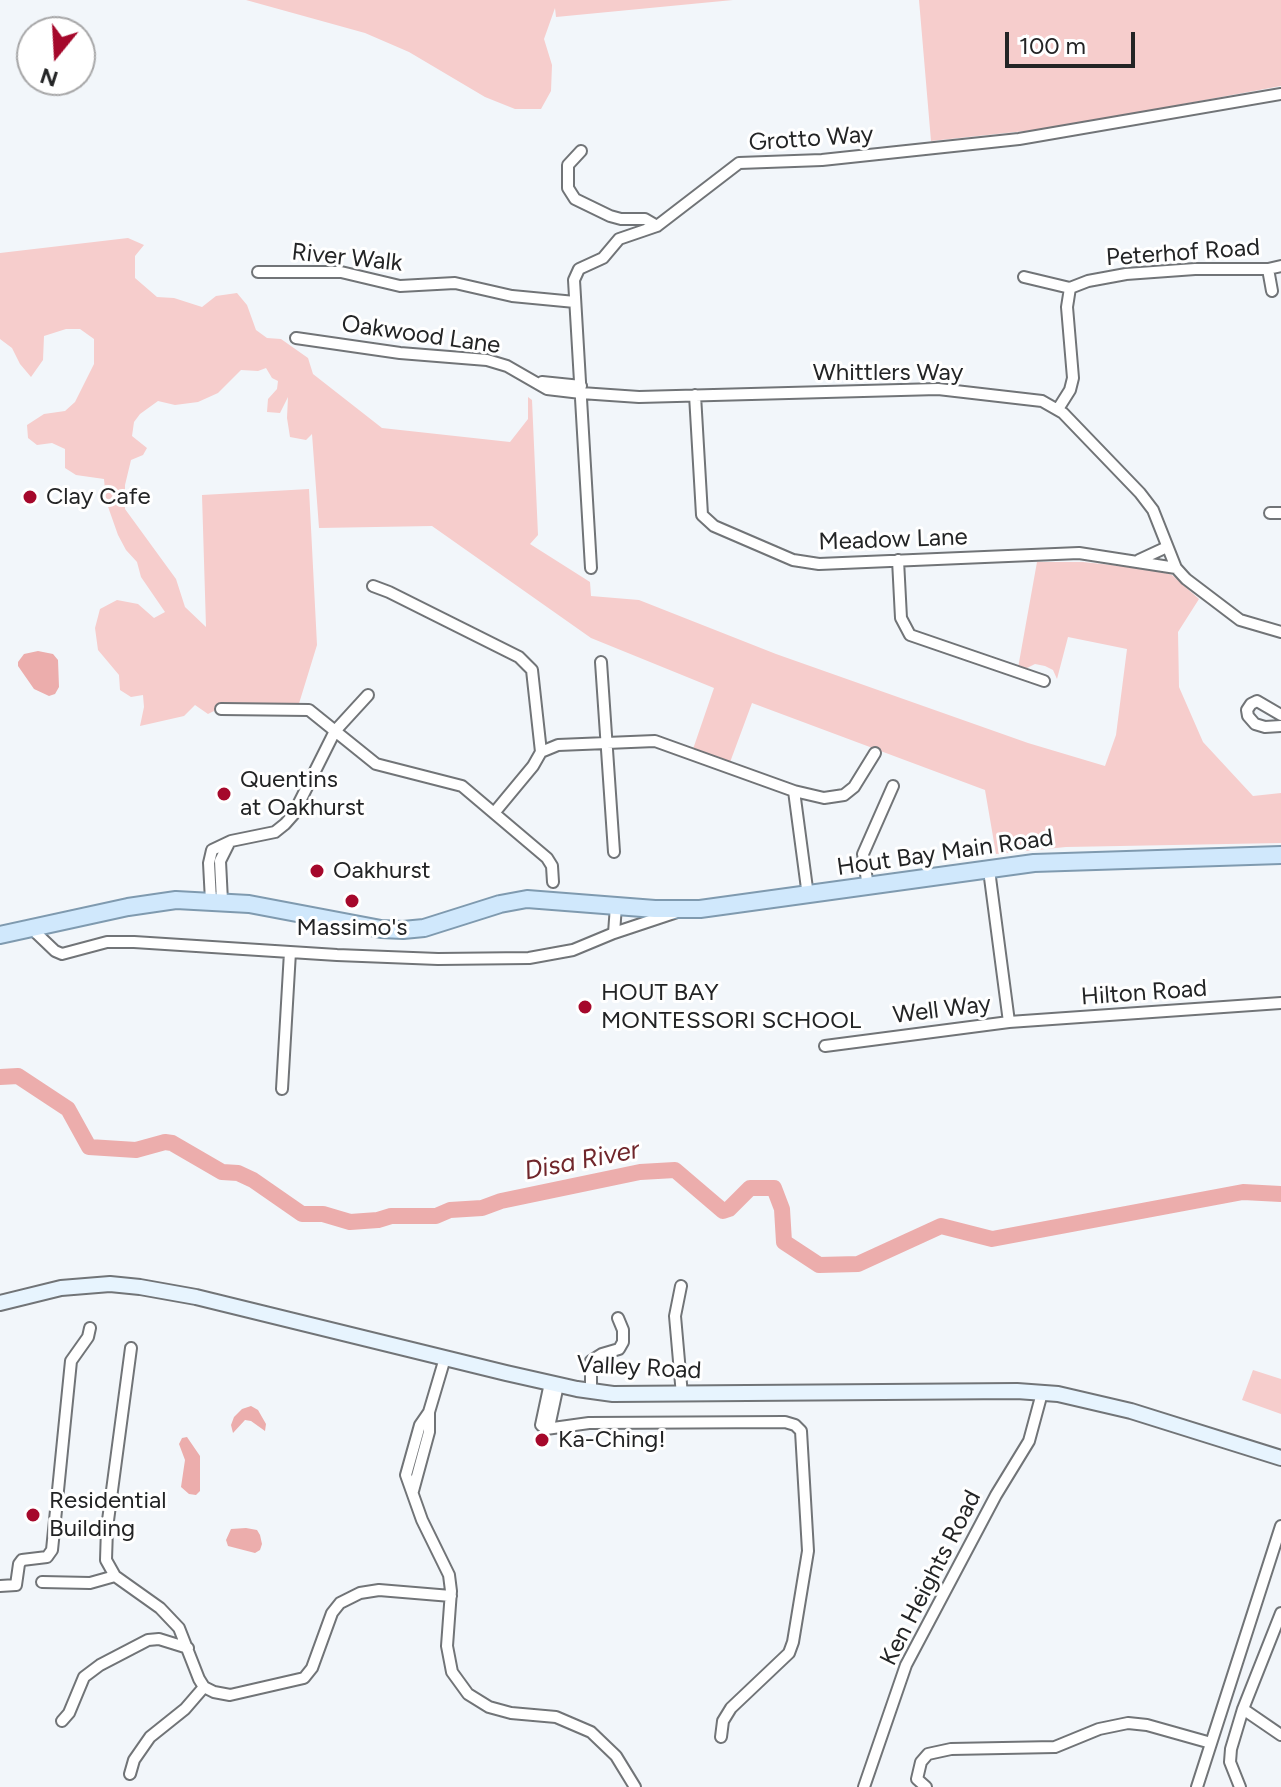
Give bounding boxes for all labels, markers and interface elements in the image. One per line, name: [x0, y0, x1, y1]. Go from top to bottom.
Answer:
north arrow: [16, 16, 96, 96]
scale bar: [1009, 16, 1139, 66]
text: 100 m: [1019, 31, 1086, 60]
text: N: [37, 62, 61, 93]
street label: Grotto Way: [748, 120, 874, 158]
street label: Peterhof Road: [1105, 233, 1261, 273]
street label: River Walk: [290, 238, 404, 278]
street label: Oakwood Lane: [340, 310, 502, 360]
street label: Whittlers Way: [813, 359, 963, 387]
place label: Clay Cafe: [46, 483, 151, 511]
marker: Clay Cafe: [21, 488, 39, 506]
street label: Meadow Lane: [818, 523, 968, 557]
place label: Quentins at Oakhurst: [240, 766, 365, 822]
marker: Quentins at Oakhurst: [215, 785, 233, 803]
street label: Hout Bay Main Road: [835, 824, 1055, 882]
place label: Oakhurst: [333, 857, 431, 885]
marker: Oakhurst: [308, 862, 326, 880]
marker: Massimo's: [343, 892, 361, 910]
place label: Massimo's: [297, 914, 407, 942]
street label: Hilton Road: [1080, 974, 1208, 1012]
place label: HOUT BAY MONTESSORI SCHOOL: [601, 979, 861, 1035]
street label: Well Way: [891, 990, 993, 1030]
marker: HOUT BAY MONTESSORI SCHOOL: [576, 998, 594, 1016]
water label: Disa River: [522, 1135, 642, 1187]
street label: Valley Road: [576, 1350, 702, 1386]
place label: Ka-Ching!: [558, 1426, 666, 1454]
marker: Ka-Ching!: [533, 1431, 551, 1449]
street label: Ken Heights Road: [874, 1486, 988, 1670]
place label: Residential Building: [49, 1487, 167, 1543]
marker: Residential Building: [24, 1506, 42, 1524]

